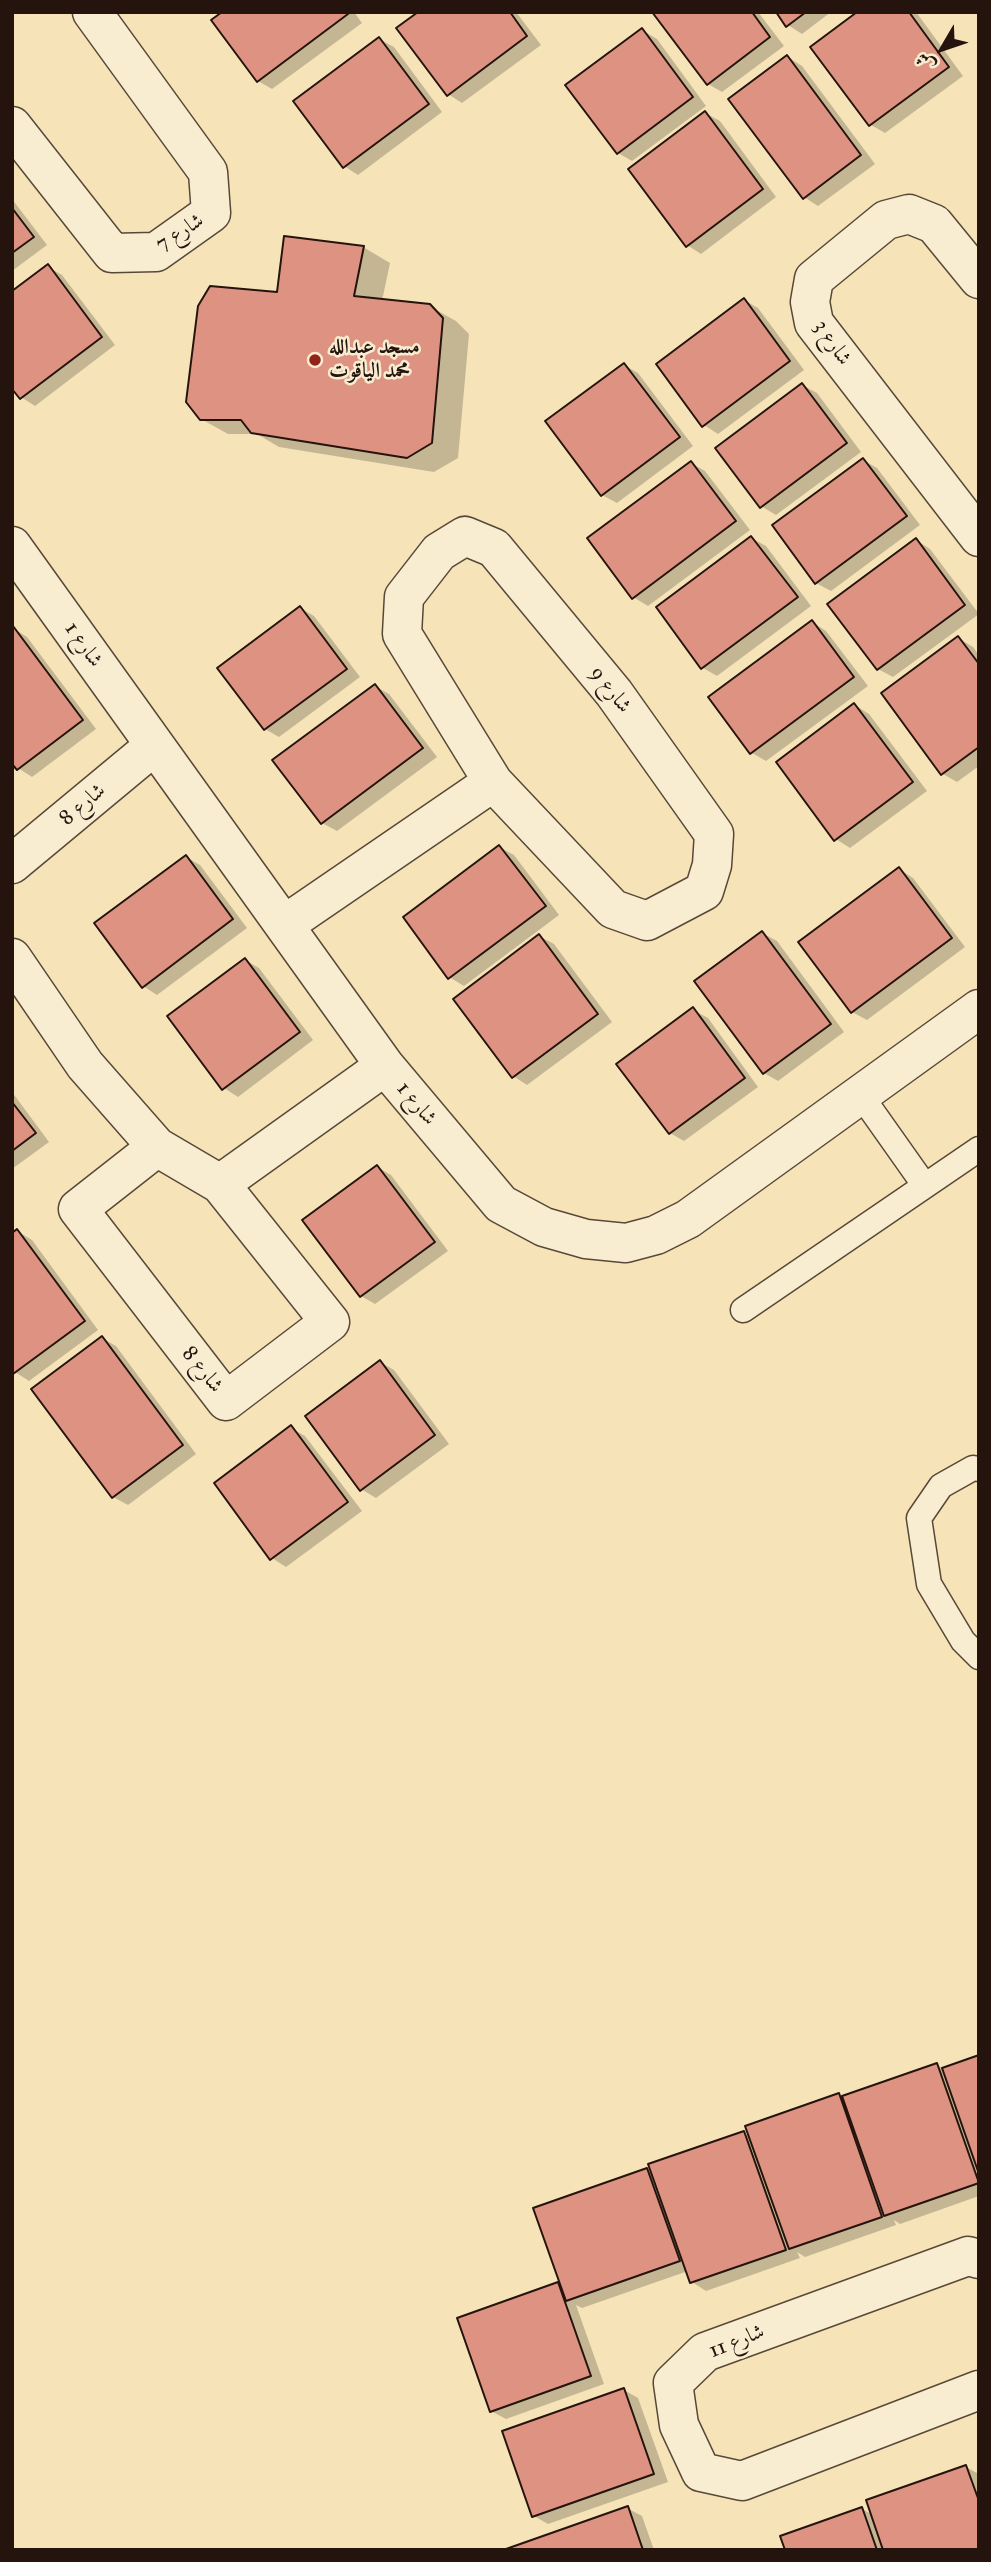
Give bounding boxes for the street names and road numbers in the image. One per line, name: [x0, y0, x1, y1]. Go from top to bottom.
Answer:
street label: شارع 7: [151, 208, 209, 258]
street label: شارع 3: [808, 315, 856, 371]
street label: شارع 1: [59, 618, 107, 672]
street label: شارع 9: [584, 662, 636, 718]
street label: شارع 8: [55, 779, 111, 831]
street label: شارع 1: [391, 1077, 441, 1131]
street label: شارع 8: [176, 1342, 228, 1398]
street label: شارع 11: [706, 2320, 768, 2364]

